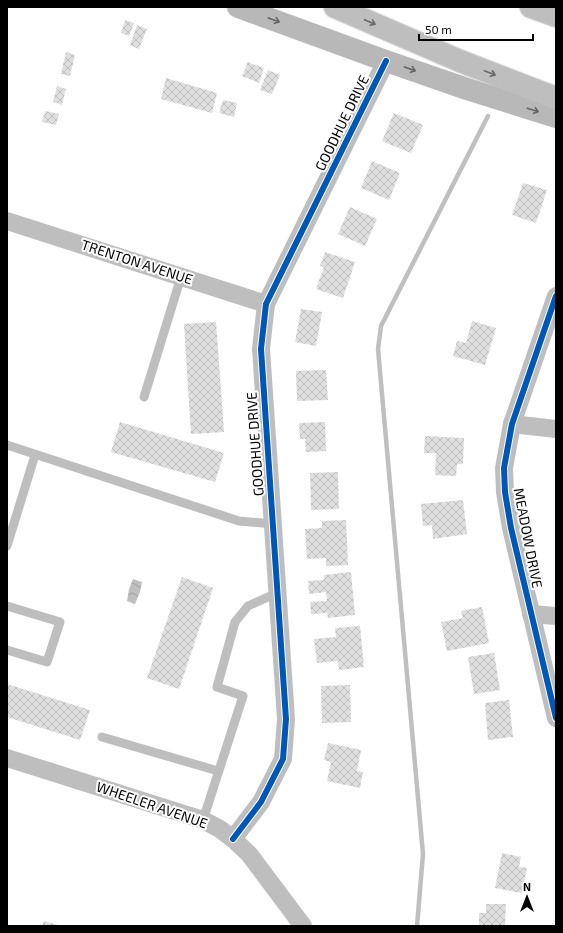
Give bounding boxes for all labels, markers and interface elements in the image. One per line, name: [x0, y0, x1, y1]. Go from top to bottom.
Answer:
scale bar: [419, 16, 533, 42]
one-way arrow: [268, 17, 280, 25]
one-way arrow: [364, 19, 376, 27]
text: 50 m: [425, 22, 452, 36]
one-way arrow: [403, 66, 415, 74]
one-way arrow: [484, 69, 496, 77]
street label: GOODHUE DRIVE: [311, 72, 372, 173]
one-way arrow: [527, 107, 540, 114]
street label: TRENTON AVENUE: [79, 236, 195, 288]
street label: GOODHUE DRIVE: [242, 391, 267, 497]
street label: MEADOW DRIVE: [510, 486, 547, 590]
street label: WHEELER AVENUE: [94, 778, 210, 832]
north arrow: [507, 877, 547, 917]
text: N: [523, 880, 531, 893]

